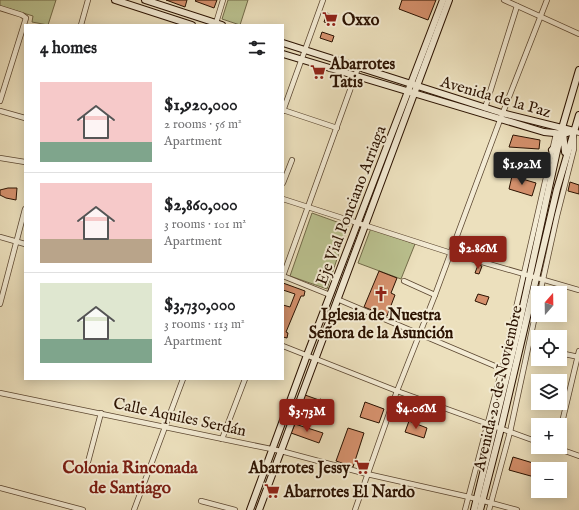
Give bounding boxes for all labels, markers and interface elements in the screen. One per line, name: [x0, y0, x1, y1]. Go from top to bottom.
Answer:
supermarket icon: Oxxo: [321, 10, 339, 28]
place label: Oxxo: [342, 11, 380, 31]
icon: filters: [246, 37, 268, 59]
text: 4 homes: [40, 38, 97, 59]
place label: Abarrotes Tatis: [329, 55, 395, 93]
supermarket icon: Abarrotes Tatis: [309, 63, 327, 81]
street label: Avenida de la Paz: [437, 72, 553, 123]
text: $1,920,000: [164, 95, 238, 116]
icon: home: [72, 98, 120, 146]
text: 2 rooms · 56 m²: [164, 116, 242, 133]
street label: Eje Vial Ponciano Arriaga: [312, 123, 392, 288]
text: Apartment: [164, 133, 222, 150]
pin: $1.92M: [489, 152, 555, 186]
text: $1.92M: [503, 156, 541, 173]
text: $2,860,000: [164, 195, 238, 216]
icon: home: [72, 199, 120, 247]
text: 3 rooms · 101 m²: [164, 216, 246, 233]
text: Apartment: [164, 233, 222, 250]
pin: $2.86M: [445, 236, 511, 270]
text: $2.86M: [459, 240, 497, 257]
church icon: Iglesia de Nuestra Señora de la Asunción: [372, 285, 390, 303]
north arrow: [531, 286, 567, 322]
map controls: [531, 286, 567, 498]
text: $3,730,000: [164, 295, 236, 316]
icon: home: [72, 299, 120, 347]
street label: Avenida 20 de Noviembre: [470, 304, 528, 474]
place label: Iglesia de Nuestra Señora de la Asunción: [309, 306, 454, 344]
text: 3 rooms · 113 m²: [164, 316, 245, 333]
button: locate: [531, 330, 567, 366]
text: Apartment: [164, 333, 222, 350]
button: layers: [531, 374, 567, 410]
street label: Calle Aquiles Serdán: [111, 394, 248, 442]
pin: $4.06M: [383, 396, 449, 430]
pin: $3.73M: [274, 399, 340, 433]
text: $4.06M: [396, 400, 436, 417]
text: $3.73M: [288, 403, 326, 420]
button: +: [531, 418, 567, 454]
district label: Colonia Rinconada de Santiago: [62, 458, 198, 499]
supermarket icon: Abarrotes Jessy: [353, 458, 371, 476]
place label: Abarrotes Jessy: [248, 459, 351, 479]
button: −: [531, 462, 567, 498]
supermarket icon: Abarrotes El Nardo: [263, 482, 281, 500]
place label: Abarrotes El Nardo: [283, 483, 415, 503]

